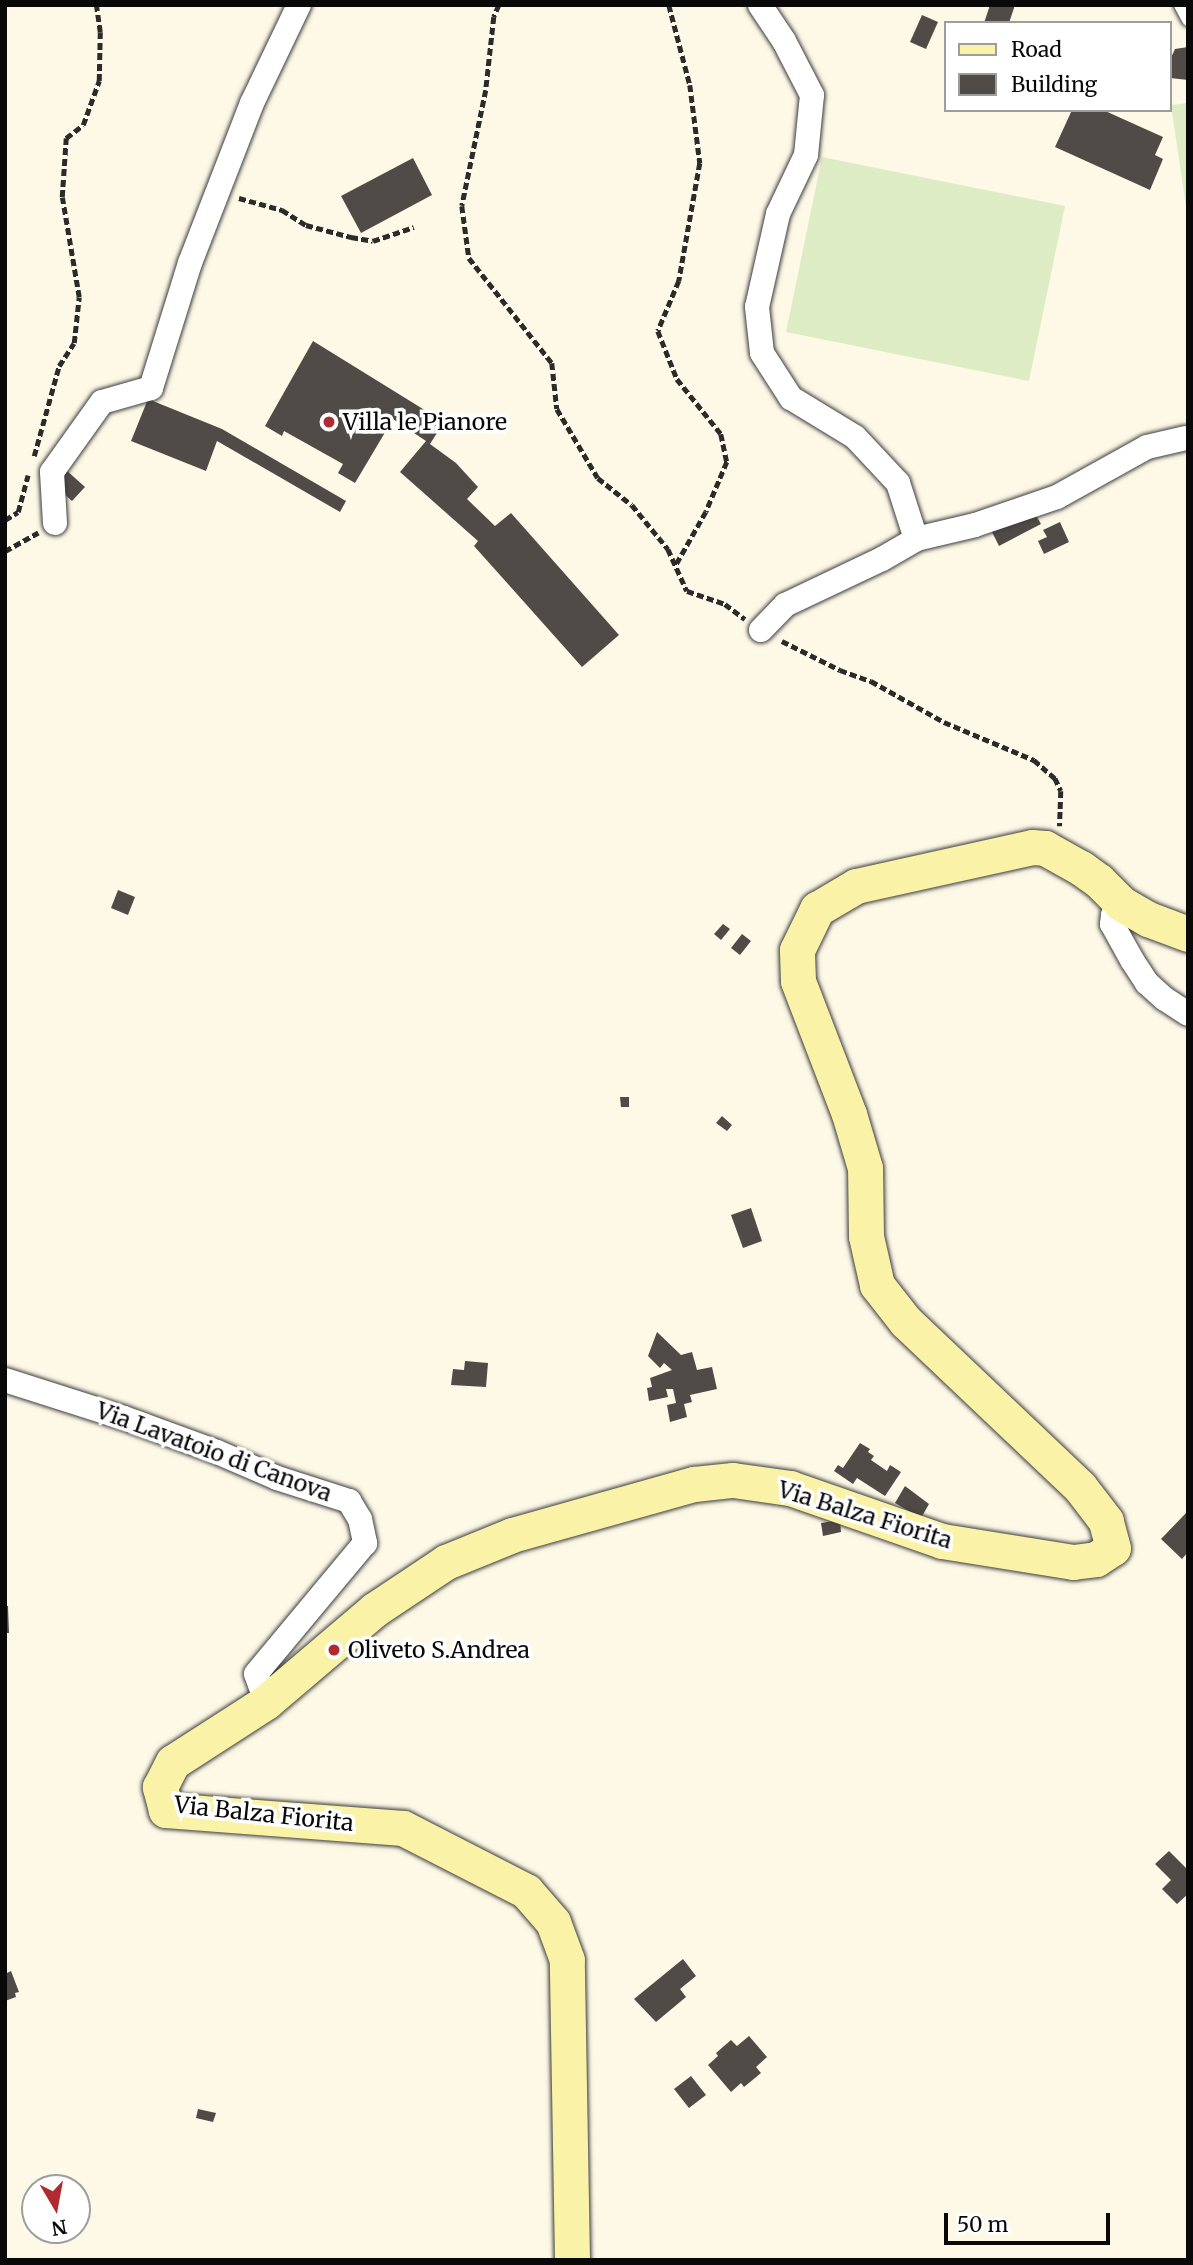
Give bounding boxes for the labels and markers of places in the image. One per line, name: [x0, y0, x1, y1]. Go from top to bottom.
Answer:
place label: Villa le Pianore: [343, 408, 507, 436]
marker: Villa le Pianore: [321, 414, 337, 430]
place label: Oliveto S.Andrea: [348, 1636, 530, 1664]
marker: Oliveto S.Andrea: [326, 1642, 342, 1658]

